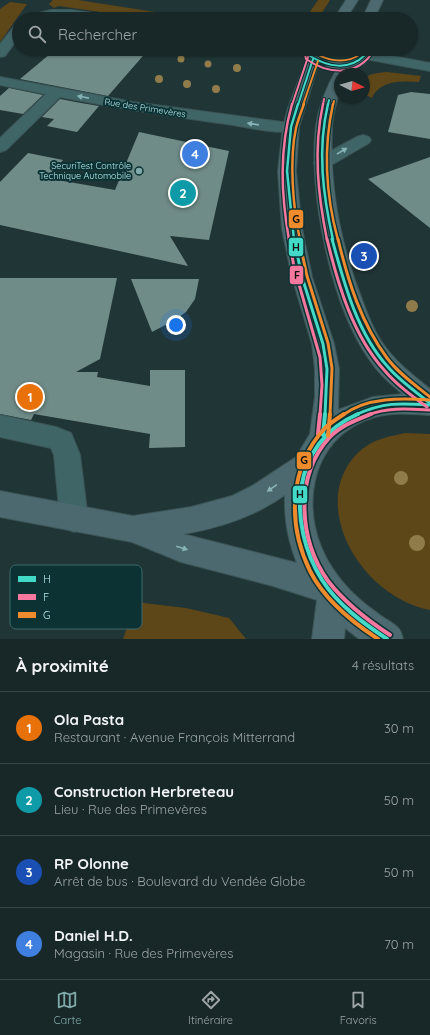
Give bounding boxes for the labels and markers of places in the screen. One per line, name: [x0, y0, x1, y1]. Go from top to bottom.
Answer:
pin: 4: [182, 139, 208, 169]
place label: SecuriTest Contrôle Technique Automobile: [39, 160, 131, 181]
marker: SecuriTest Contrôle Technique Automobile: [134, 166, 144, 176]
pin: 2: [170, 178, 196, 208]
pin: 3: [351, 241, 377, 271]
pin: 1: [17, 382, 43, 412]

